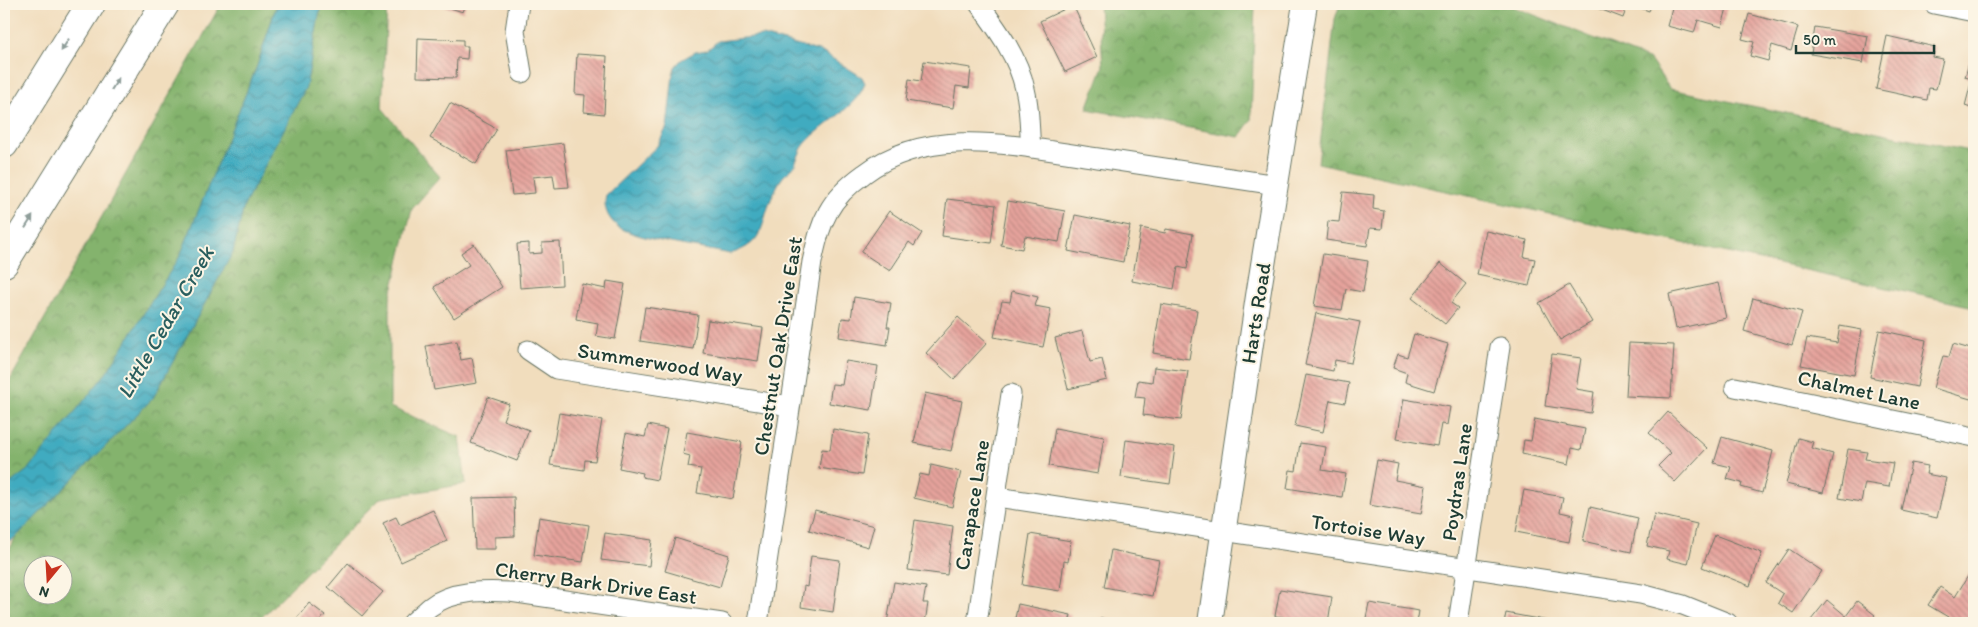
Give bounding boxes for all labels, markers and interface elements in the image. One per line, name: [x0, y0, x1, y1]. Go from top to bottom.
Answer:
scale bar: [1796, 22, 1933, 54]
text: 50 m: [1803, 31, 1836, 49]
one-way arrow: [61, 39, 70, 52]
one-way arrow: [110, 77, 120, 90]
one-way arrow: [25, 215, 34, 229]
street label: Chestnut Oak Drive East: [748, 234, 807, 457]
water label: Little Cedar Creek: [111, 240, 221, 403]
street label: Harts Road: [1235, 260, 1276, 365]
street label: Summerwood Way: [576, 337, 744, 388]
street label: Chalmet Lane: [1796, 364, 1923, 415]
street label: Poydras Lane: [1436, 421, 1477, 542]
street label: Carapace Lane: [949, 438, 994, 572]
street label: Tortoise Way: [1309, 508, 1427, 551]
north arrow: [22, 554, 72, 604]
street label: Cherry Bark Drive East: [493, 556, 699, 609]
text: N: [37, 582, 51, 601]

